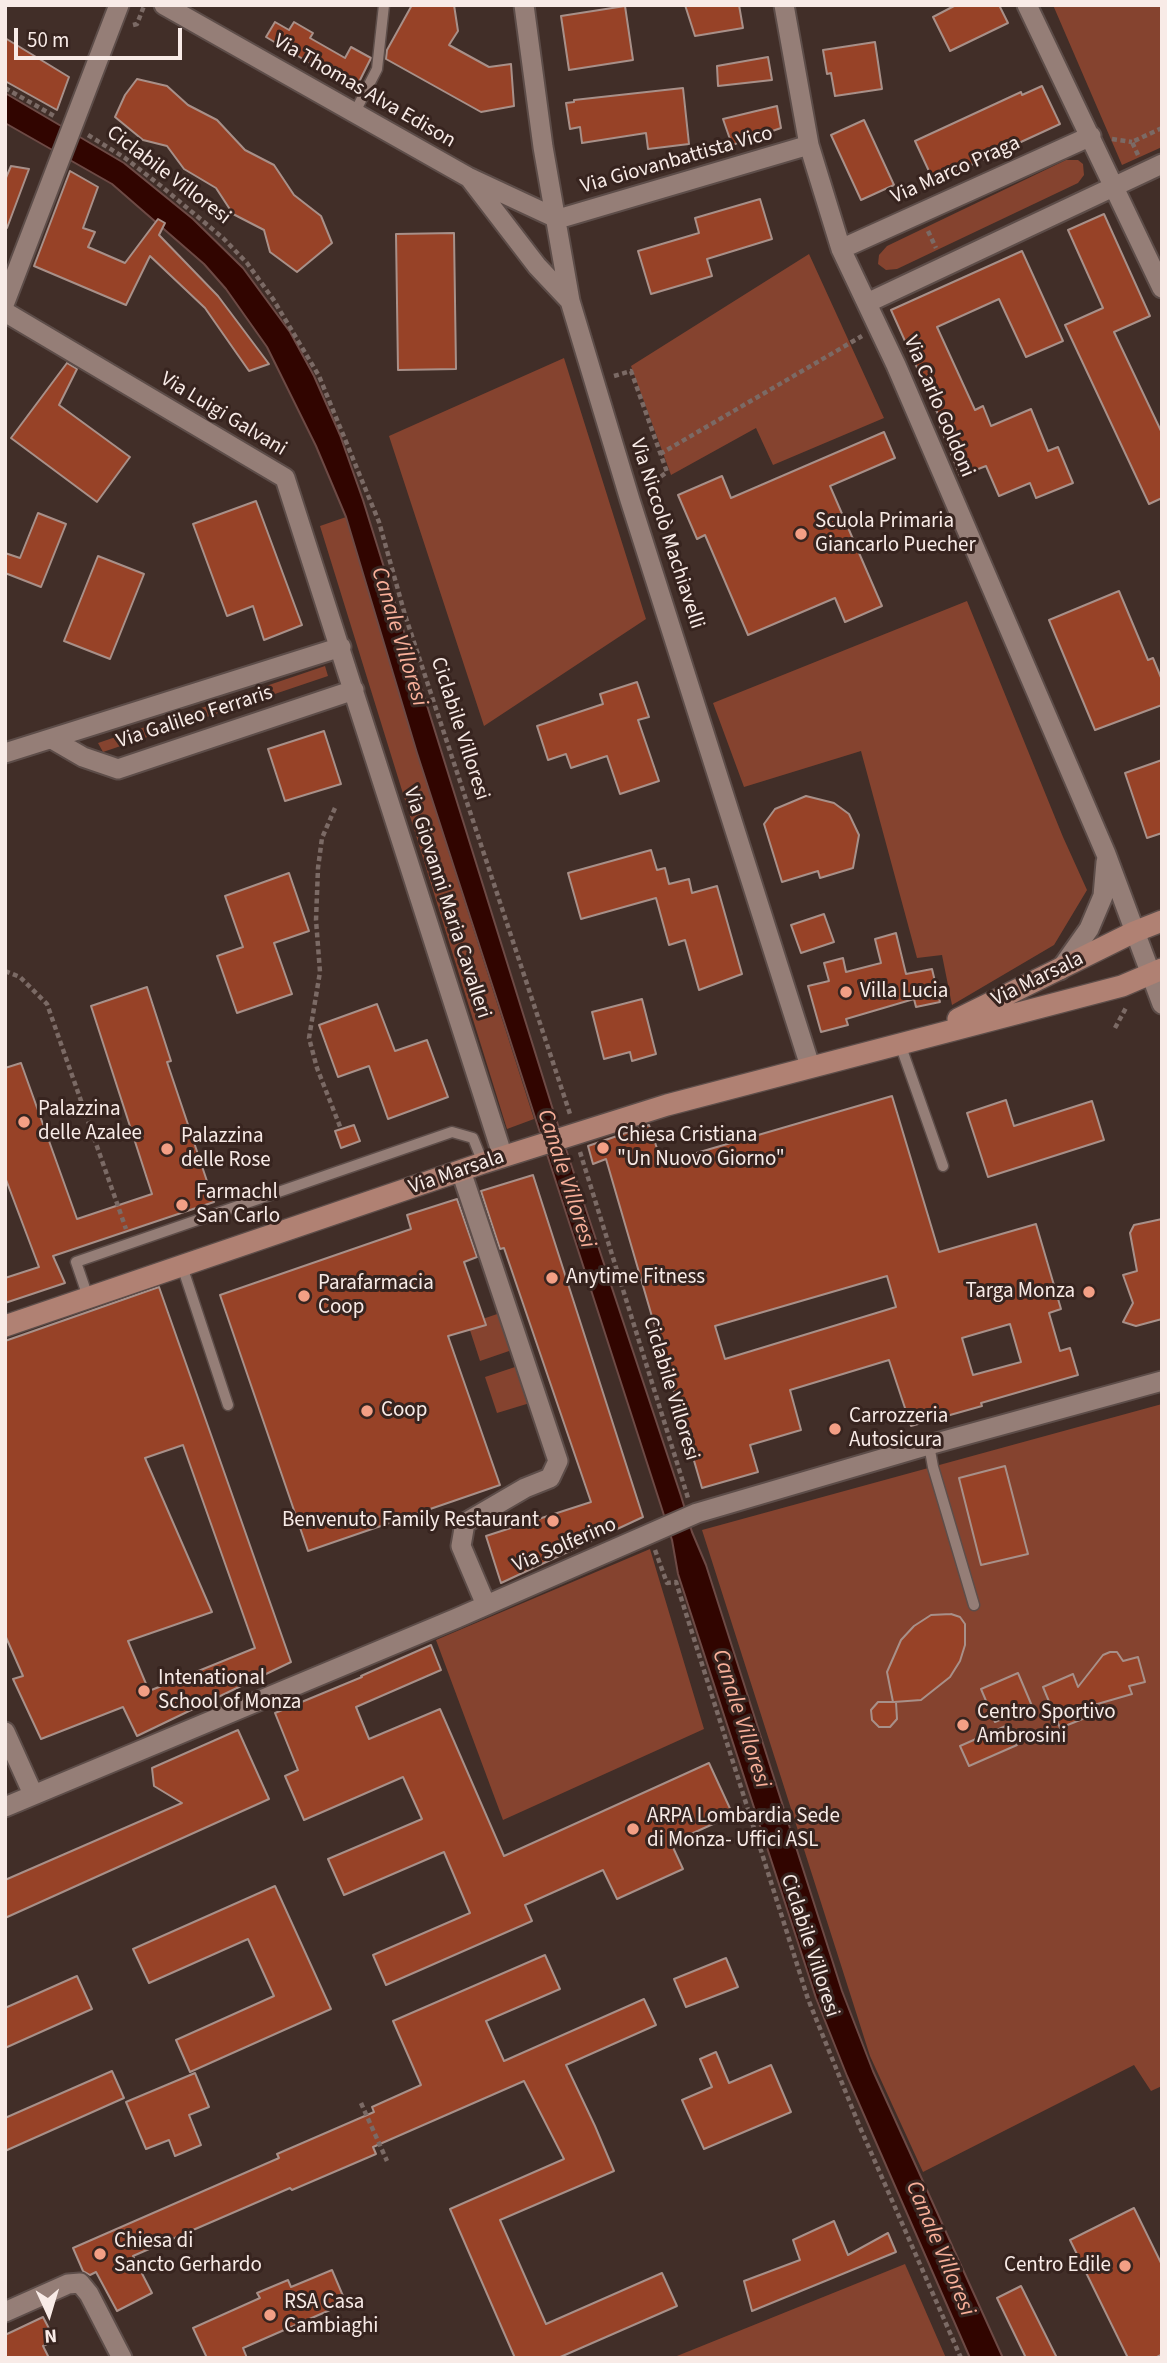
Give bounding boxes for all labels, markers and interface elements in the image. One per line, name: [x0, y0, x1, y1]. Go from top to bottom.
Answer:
scale bar: [18, 14, 186, 58]
text: 50 m: [27, 25, 69, 55]
street label: Via Thomas Alva Edison: [268, 30, 460, 154]
street label: Ciclabile Villoresi: [101, 121, 235, 231]
street label: Via Giovanbattista Vico: [578, 122, 776, 200]
street label: Via Marco Praga: [888, 131, 1024, 211]
street label: Via Carlo Goldoni: [897, 333, 979, 481]
street label: Via Luigi Galvani: [155, 367, 291, 463]
street label: Via Niccolò Machiavelli: [623, 436, 709, 632]
place label: Scuola Primaria Giancarlo Puecher: [815, 509, 976, 559]
marker: Scuola Primaria Giancarlo Puecher: [793, 526, 809, 542]
water label: Canale Villoresi: [364, 564, 432, 710]
street label: Ciclabile Villoresi: [424, 654, 494, 804]
street label: Via Galileo Ferraris: [114, 681, 276, 755]
street label: Via Giovanni Maria Cavalleri: [397, 784, 495, 1022]
street label: Via Marsala: [988, 947, 1088, 1013]
place label: Villa Lucia: [860, 979, 948, 1005]
marker: Villa Lucia: [838, 984, 854, 1000]
place label: Palazzina delle Azalee: [38, 1097, 142, 1147]
water label: Canale Villoresi: [530, 1106, 600, 1252]
marker: Palazzina delle Azalee: [16, 1114, 32, 1130]
place label: Chiesa Cristiana "Un Nuovo Giorno": [617, 1123, 785, 1173]
place label: Palazzina delle Rose: [181, 1124, 271, 1174]
marker: Chiesa Cristiana "Un Nuovo Giorno": [595, 1140, 611, 1156]
marker: Palazzina delle Rose: [159, 1141, 175, 1157]
street label: Via Marsala: [406, 1145, 508, 1201]
place label: Farmachl San Carlo: [196, 1180, 280, 1230]
marker: Farmachl San Carlo: [174, 1197, 190, 1213]
place label: Anytime Fitness: [566, 1265, 705, 1291]
marker: Anytime Fitness: [544, 1270, 560, 1286]
place label: Parafarmacia Coop: [318, 1271, 434, 1321]
place label: Targa Monza: [965, 1279, 1075, 1305]
marker: Targa Monza: [1081, 1284, 1097, 1300]
marker: Parafarmacia Coop: [296, 1288, 312, 1304]
street label: Ciclabile Villoresi: [636, 1314, 704, 1464]
place label: Coop: [381, 1398, 427, 1424]
marker: Coop: [359, 1403, 375, 1419]
place label: Carrozzeria Autosicura: [849, 1404, 948, 1454]
marker: Carrozzeria Autosicura: [827, 1421, 843, 1437]
place label: Benvenuto Family Restaurant: [282, 1508, 539, 1534]
street label: Via Solferino: [509, 1513, 621, 1579]
marker: Benvenuto Family Restaurant: [545, 1513, 561, 1529]
water label: Canale Villoresi: [705, 1646, 775, 1792]
place label: Intenational School of Monza: [158, 1666, 301, 1716]
marker: Intenational School of Monza: [136, 1683, 152, 1699]
place label: Centro Sportivo Ambrosini: [977, 1700, 1116, 1750]
marker: Centro Sportivo Ambrosini: [955, 1717, 971, 1733]
place label: ARPA Lombardia Sede di Monza- Uffici ASL: [647, 1804, 840, 1854]
marker: ARPA Lombardia Sede di Monza- Uffici ASL: [625, 1821, 641, 1837]
street label: Ciclabile Villoresi: [774, 1871, 844, 2021]
water label: Canale Villoresi: [898, 2177, 980, 2321]
place label: Chiesa di Sancto Gerhardo: [114, 2229, 262, 2279]
marker: Chiesa di Sancto Gerhardo: [92, 2246, 108, 2262]
place label: Centro Edile: [1004, 2253, 1111, 2279]
marker: Centro Edile: [1117, 2258, 1133, 2274]
north arrow: [14, 2279, 84, 2349]
place label: RSA Casa Cambiaghi: [284, 2290, 379, 2340]
marker: RSA Casa Cambiaghi: [262, 2307, 278, 2323]
text: N: [43, 2322, 58, 2349]

